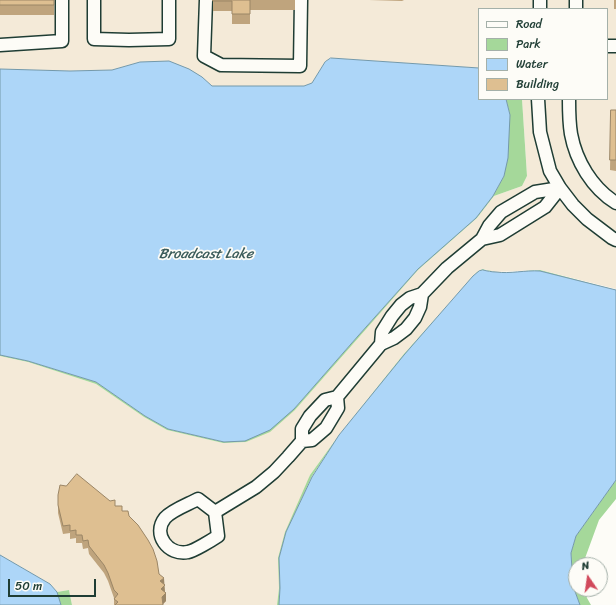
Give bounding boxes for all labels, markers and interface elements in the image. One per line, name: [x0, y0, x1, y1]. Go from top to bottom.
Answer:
legend: [478, 8, 608, 100]
text: Road: [516, 13, 542, 35]
text: Park: [516, 33, 541, 55]
text: Water: [516, 53, 548, 75]
text: Building: [516, 73, 559, 95]
water label: Broadcast Lake: [159, 246, 253, 262]
text: N: [580, 556, 591, 576]
north arrow: [568, 557, 608, 597]
scale bar: [10, 571, 98, 597]
text: 50 m: [15, 575, 42, 597]

